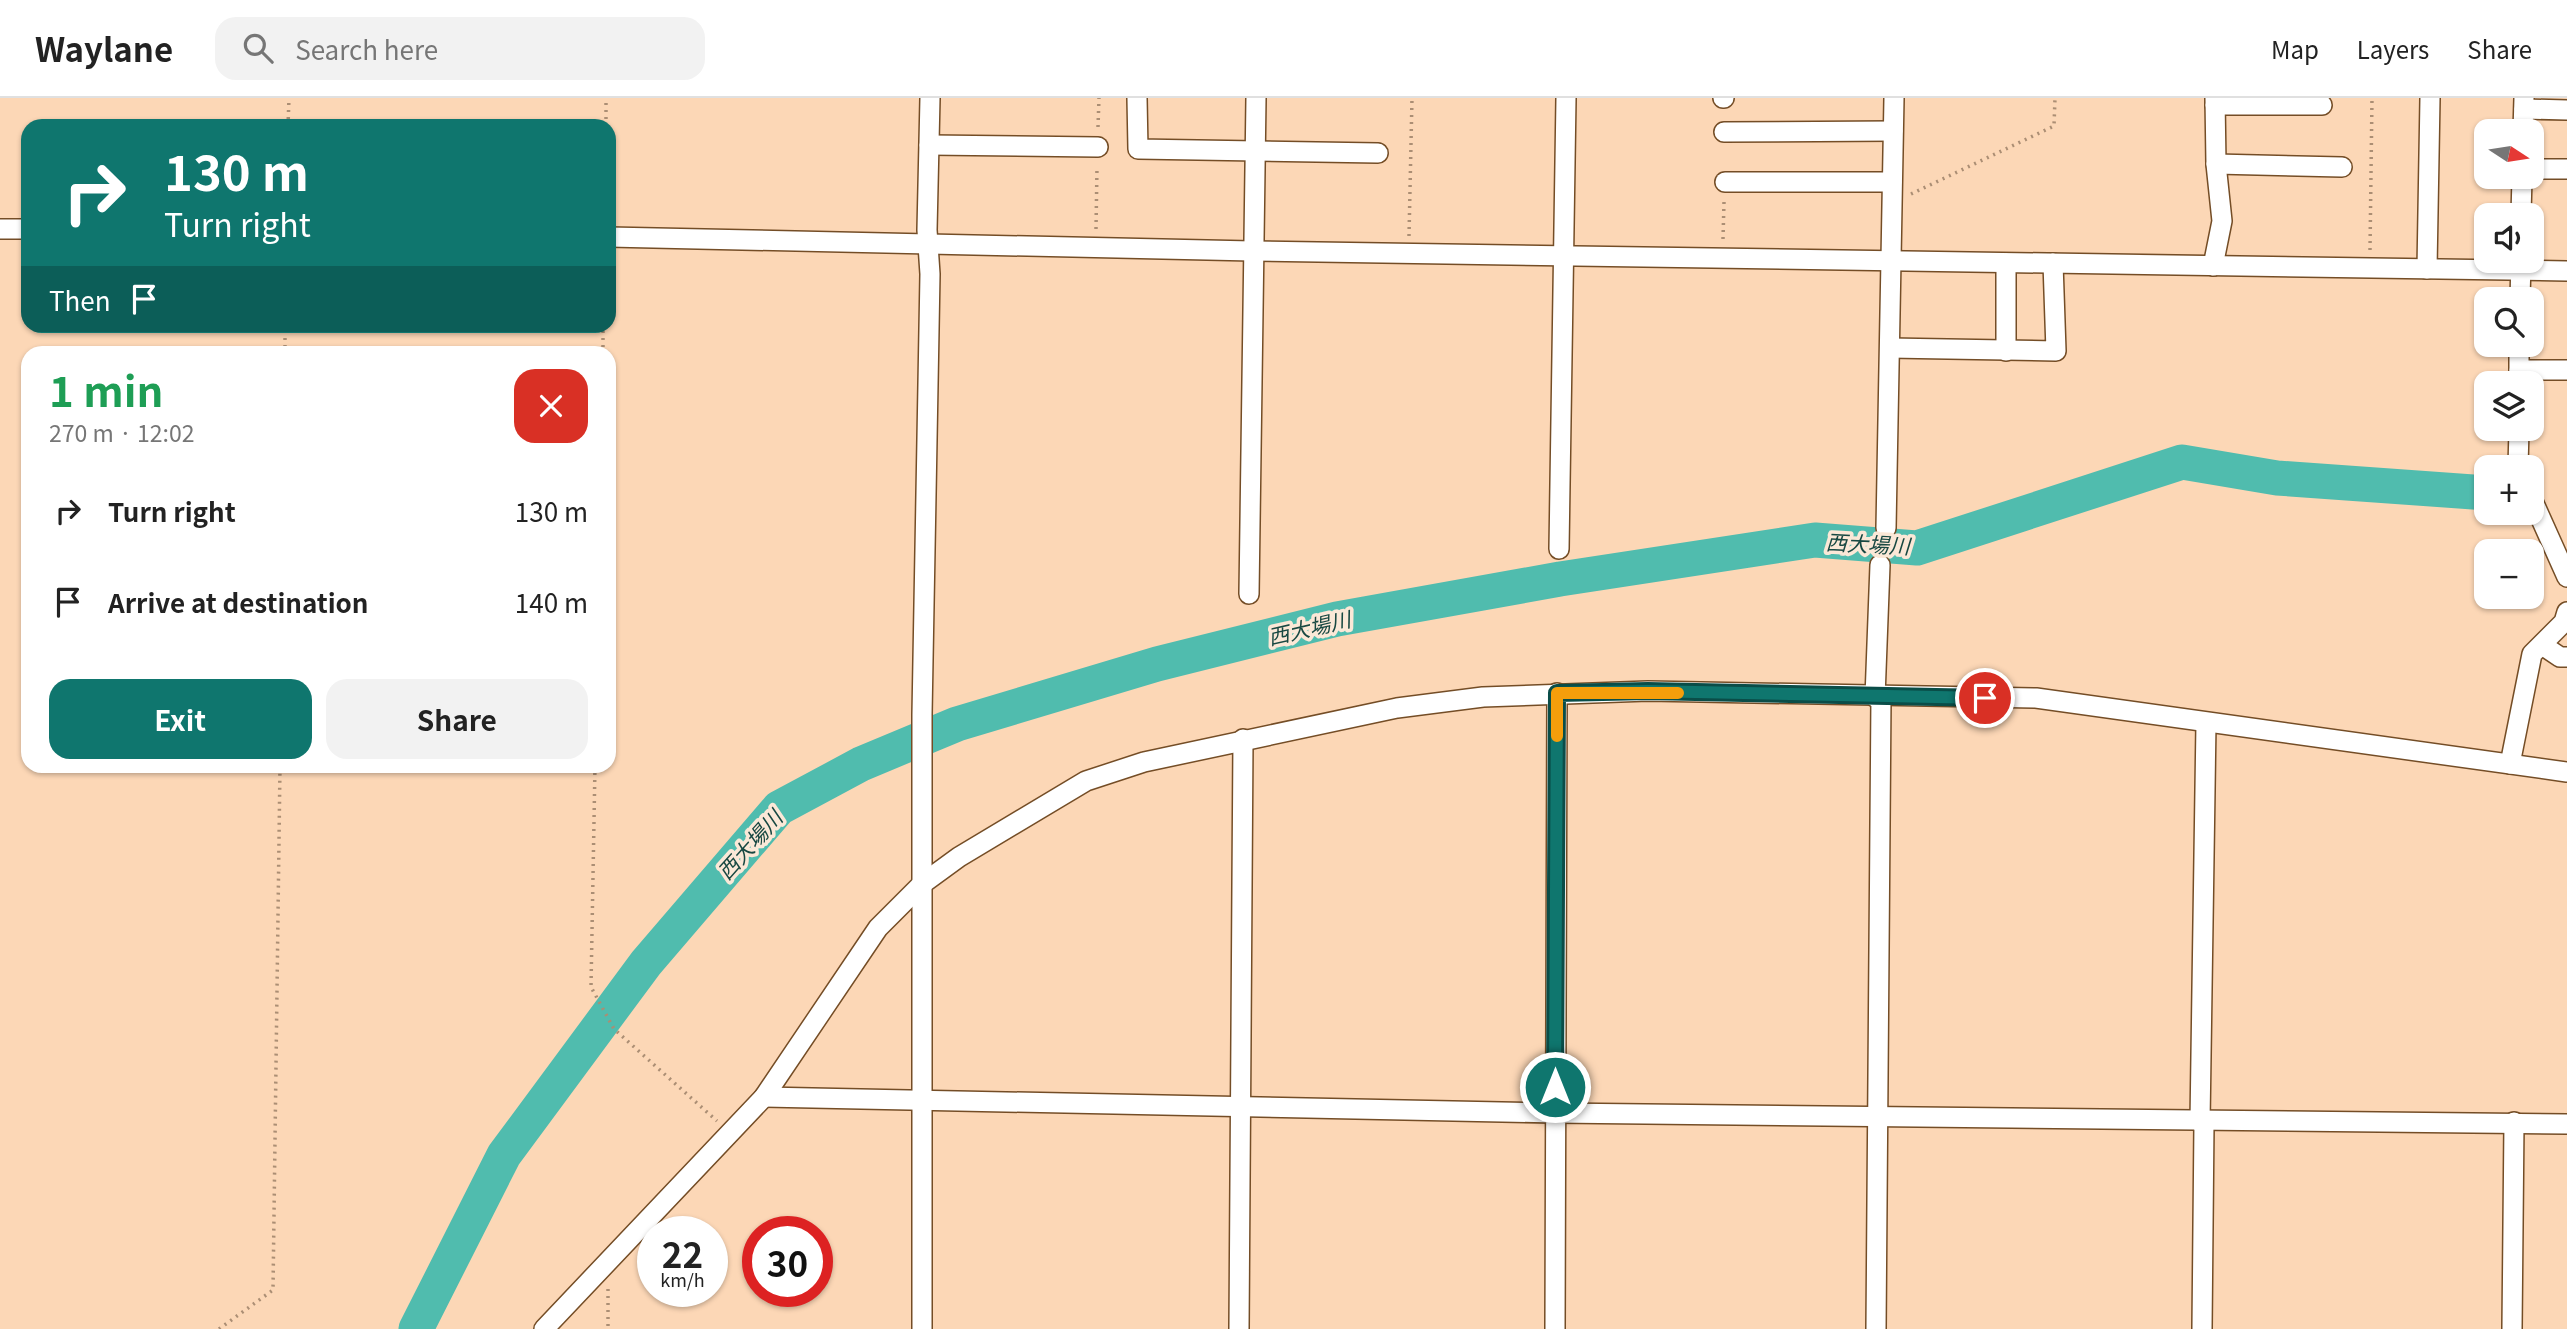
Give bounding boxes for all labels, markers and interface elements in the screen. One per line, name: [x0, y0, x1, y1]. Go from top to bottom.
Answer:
search box: [215, 17, 705, 80]
text: Waylane: [35, 24, 173, 72]
icon: search: [239, 29, 277, 67]
text: Search here: [295, 30, 438, 67]
text: Map: [2271, 31, 2319, 66]
text: Layers: [2357, 31, 2429, 66]
text: Share: [2467, 31, 2532, 66]
north arrow: [2474, 119, 2544, 189]
map controls: [2474, 119, 2544, 609]
text: 130 m: [164, 134, 309, 205]
icon: right: [49, 147, 140, 238]
text: Turn right: [164, 200, 311, 246]
button: sound: [2474, 203, 2544, 273]
icon: arrive: [125, 280, 163, 318]
text: Then: [49, 281, 111, 318]
button: search: [2474, 287, 2544, 357]
text: 1 min: [49, 358, 164, 419]
button: close: [514, 369, 588, 443]
button: layers: [2474, 371, 2544, 441]
text: 270 m · 12:02: [49, 415, 194, 449]
button: +: [2474, 455, 2544, 525]
icon: right: [49, 492, 87, 530]
text: Turn right: [108, 492, 236, 529]
text: 130 m: [515, 492, 588, 529]
water label: 西大場川: [1825, 526, 1913, 560]
button: −: [2474, 539, 2544, 609]
icon: arrive: [49, 583, 87, 621]
text: Arrive at destination: [108, 583, 369, 620]
text: 140 m: [515, 583, 588, 620]
water label: 西大場川: [1265, 602, 1355, 651]
pin: [1955, 668, 2015, 728]
button: Exit: [49, 679, 312, 759]
button: Share: [326, 679, 588, 759]
icon: arrive: [1966, 679, 2004, 717]
water label: 西大場川: [710, 801, 790, 885]
position arrow: [1518, 1050, 1592, 1124]
speed limit sign: 30: [742, 1216, 833, 1307]
text: 22: [662, 1227, 703, 1278]
text: km/h: [660, 1266, 705, 1292]

